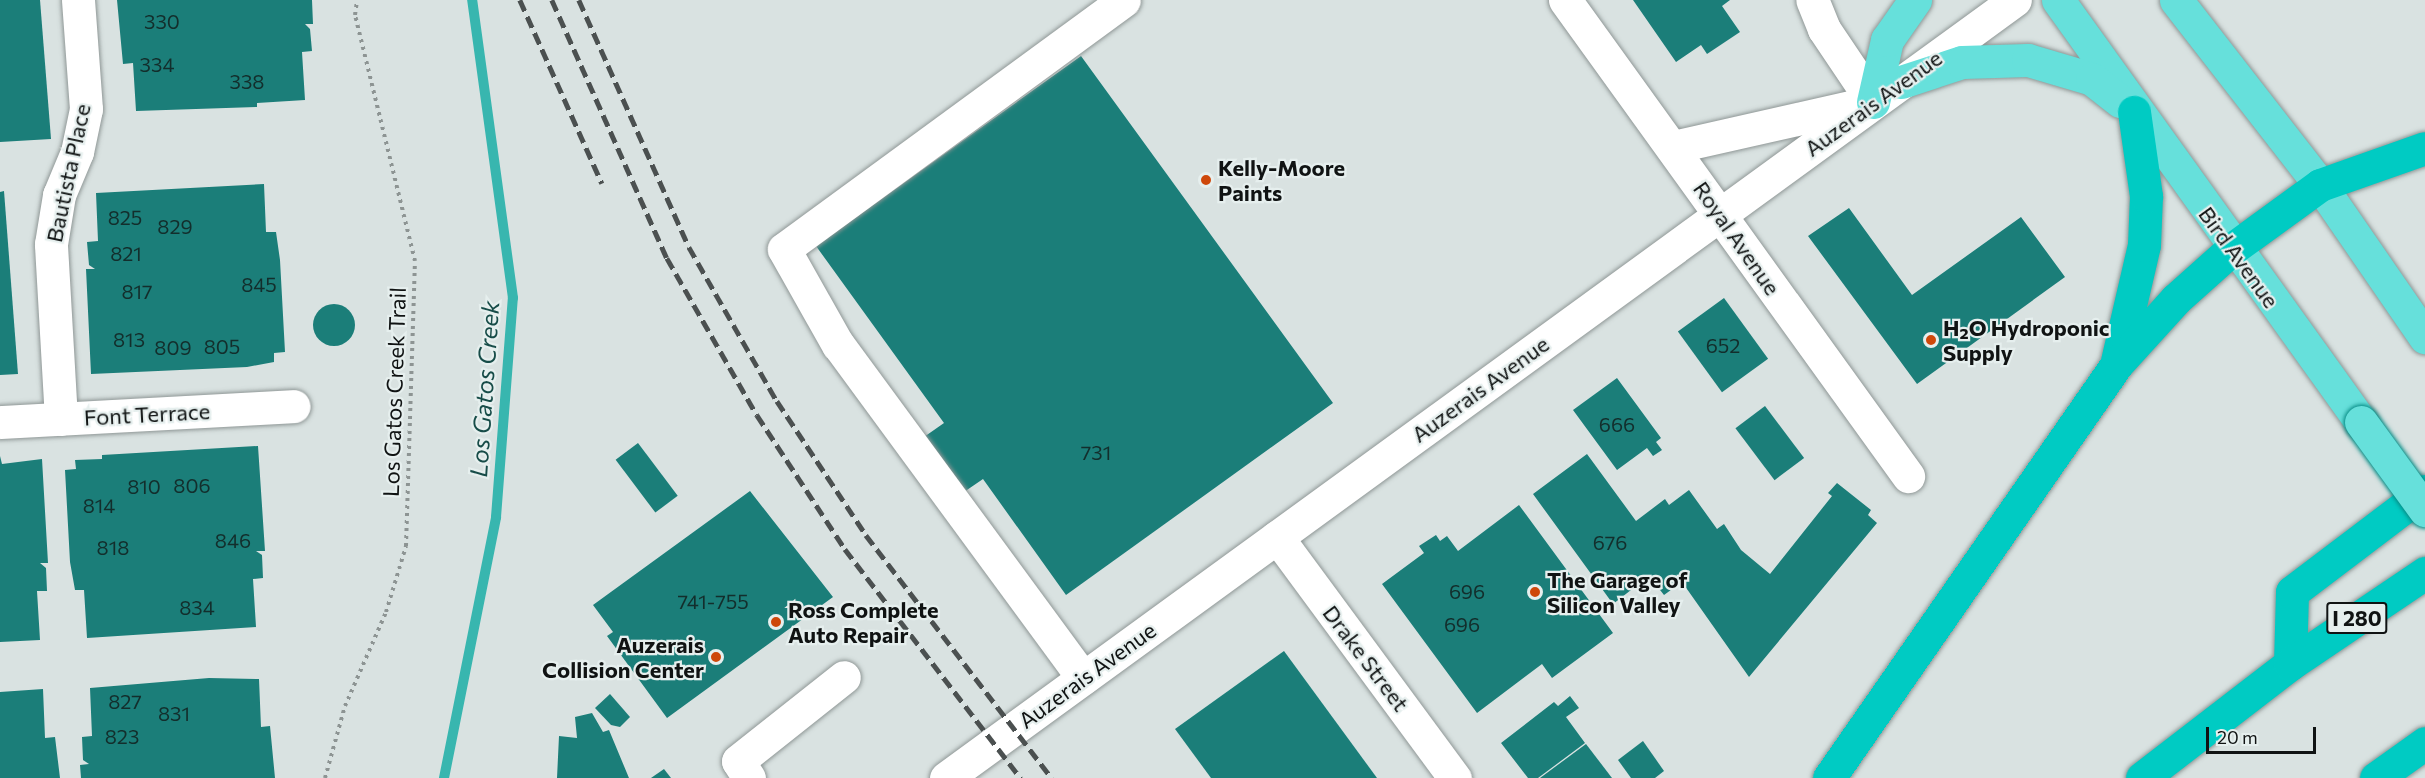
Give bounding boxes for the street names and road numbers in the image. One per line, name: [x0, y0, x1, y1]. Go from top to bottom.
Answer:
street label: Auzerais Avenue: [1799, 44, 1947, 162]
street label: Bautista Place: [40, 101, 96, 245]
street label: Royal Avenue: [1688, 176, 1786, 300]
street label: Bird Avenue: [2193, 201, 2285, 313]
street label: Los Gatos Creek Trail: [377, 287, 411, 497]
street label: Auzerais Avenue: [1406, 330, 1554, 448]
street label: Font Terrace: [83, 398, 211, 430]
street label: Drake Street: [1318, 600, 1414, 716]
road number: I 280: [2326, 600, 2388, 636]
street label: Auzerais Avenue: [1013, 616, 1161, 734]

